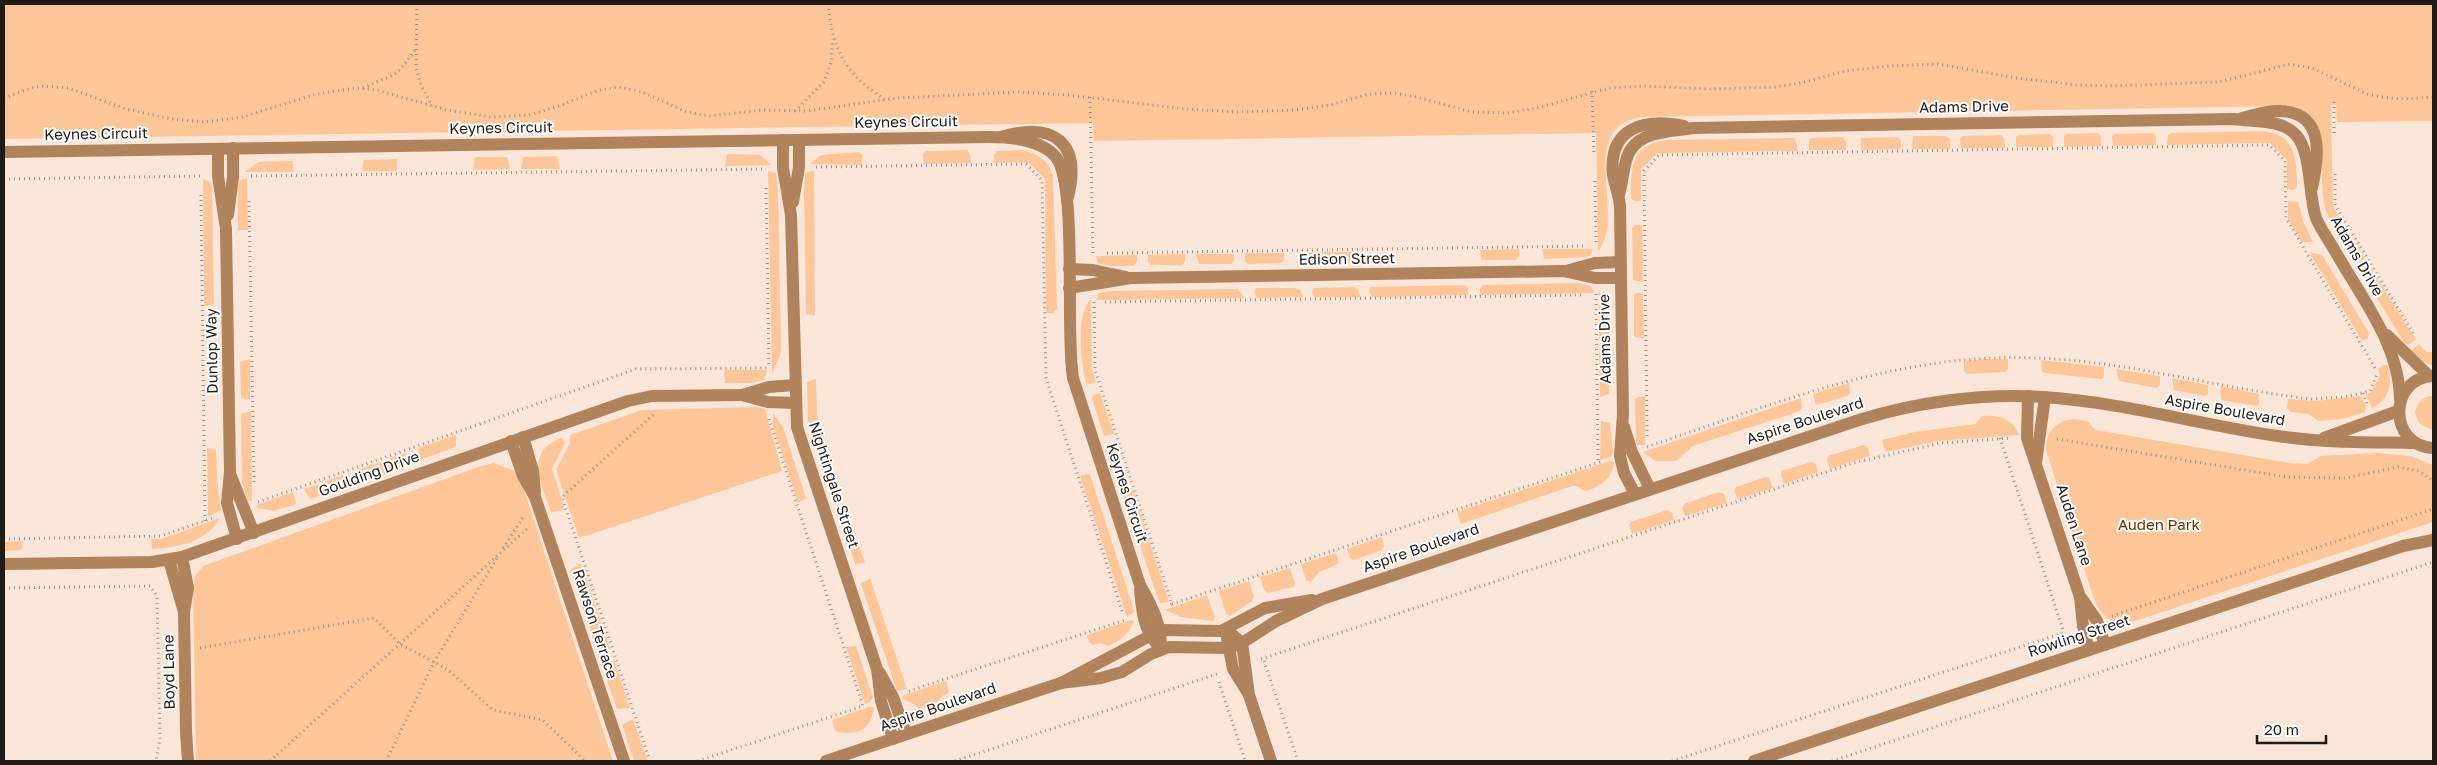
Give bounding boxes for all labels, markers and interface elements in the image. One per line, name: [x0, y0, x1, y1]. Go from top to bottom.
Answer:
street label: Adams Drive: [1919, 96, 2009, 116]
street label: Keynes Circuit: [854, 111, 958, 131]
street label: Keynes Circuit: [449, 117, 553, 137]
street label: Keynes Circuit: [44, 123, 148, 143]
street label: Adams Drive: [2328, 212, 2388, 299]
street label: Edison Street: [1299, 248, 1395, 268]
street label: Adams Drive: [1594, 294, 1614, 384]
street label: Dunlop Way: [201, 307, 221, 394]
street label: Aspire Boulevard: [2164, 390, 2287, 428]
street label: Aspire Boulevard: [1744, 393, 1865, 447]
street label: Nightingale Street: [806, 419, 864, 550]
street label: Keynes Circuit: [1103, 441, 1153, 545]
street label: Goulding Drive: [316, 446, 422, 500]
street label: Auden Lane: [2053, 482, 2097, 568]
park label: Auden Park: [2118, 515, 2201, 533]
street label: Aspire Boulevard: [1360, 519, 1481, 575]
street label: Rawson Terrace: [570, 567, 622, 681]
street label: Rowling Street: [2025, 610, 2132, 660]
street label: Boyd Lane: [158, 634, 178, 710]
street label: Aspire Boulevard: [877, 678, 998, 734]
scale bar: [2257, 712, 2326, 744]
text: 20 m: [2264, 720, 2299, 738]

